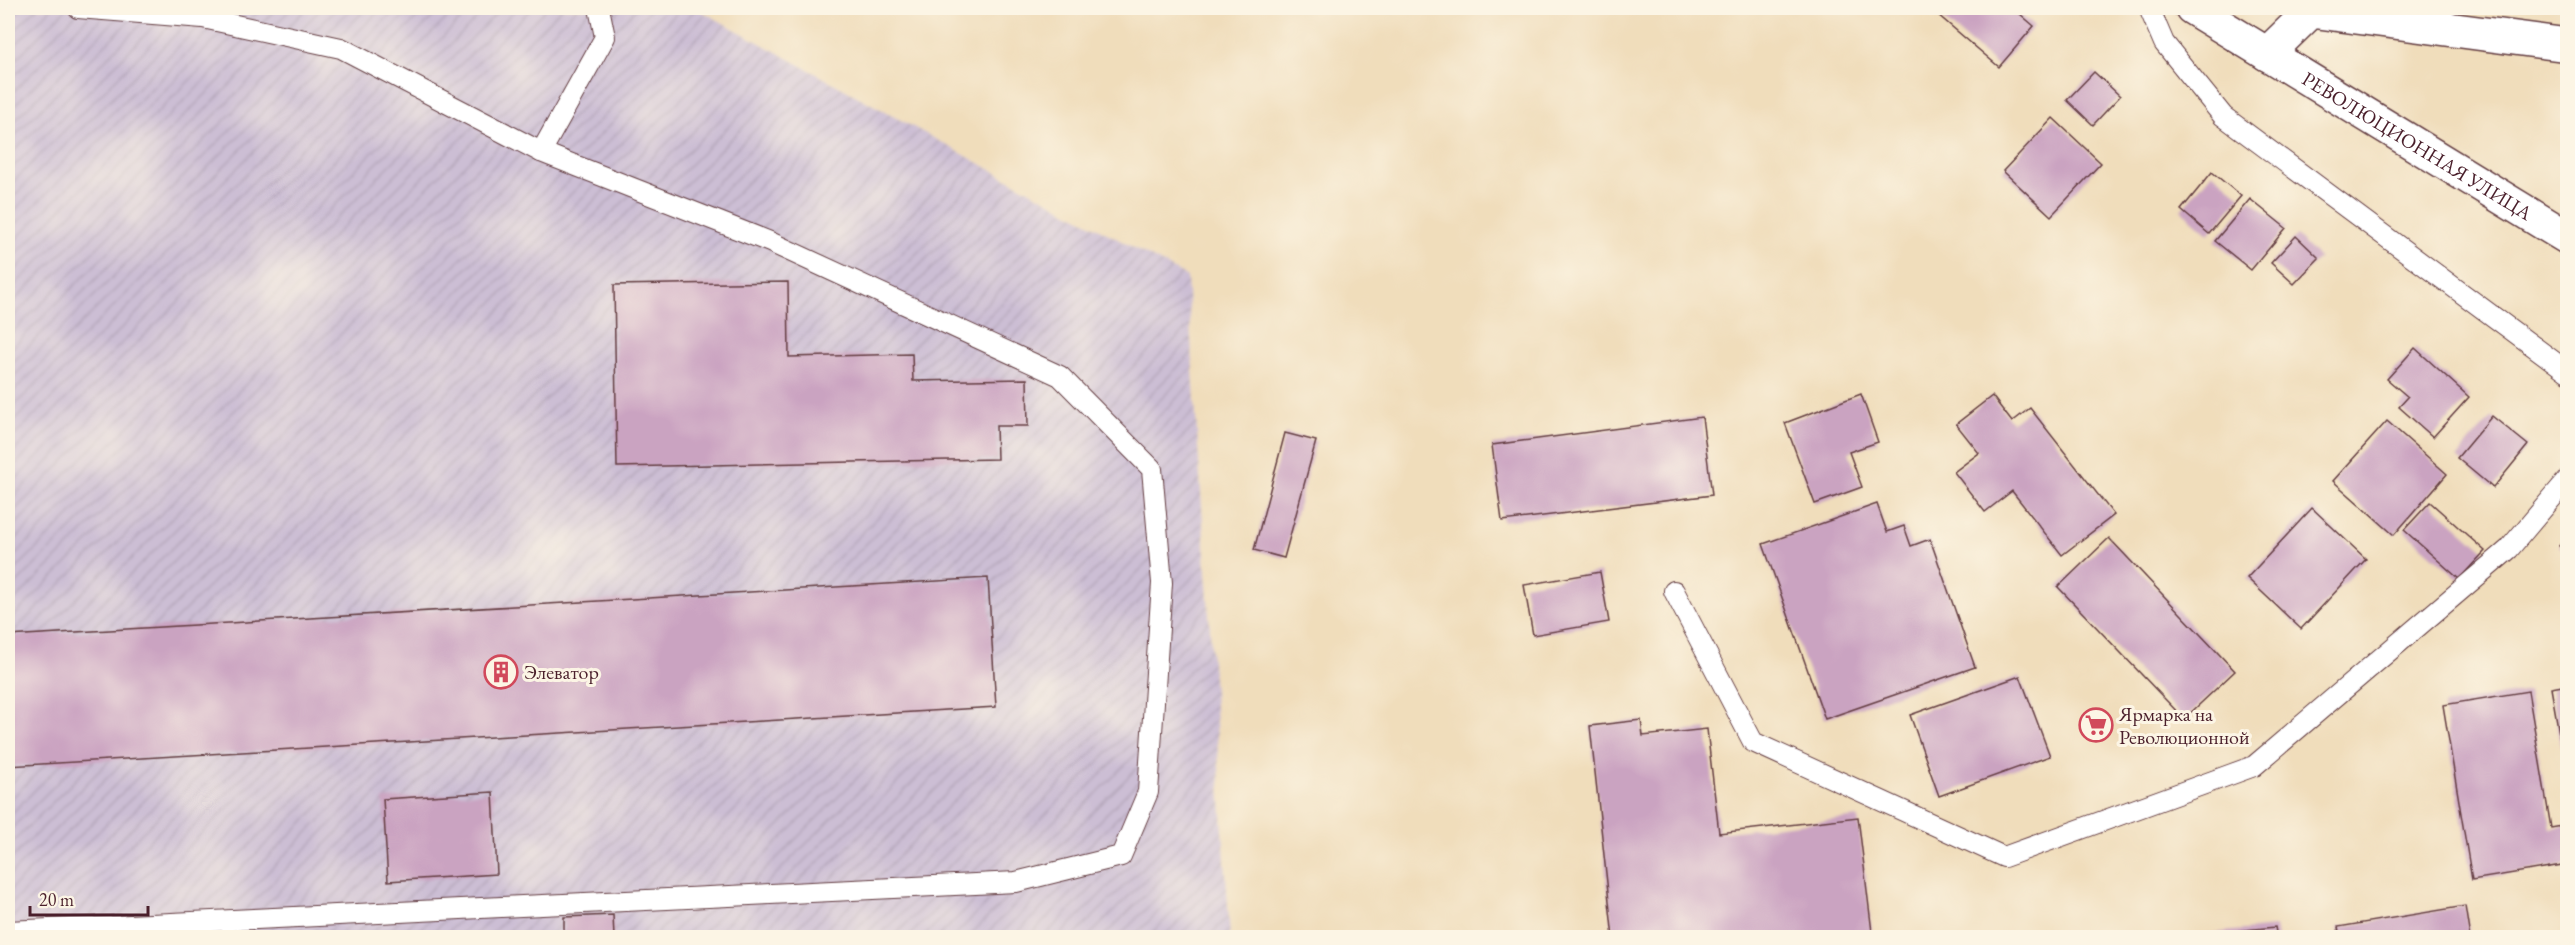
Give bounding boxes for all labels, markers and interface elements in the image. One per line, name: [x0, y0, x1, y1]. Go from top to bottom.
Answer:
street label: РЕВОЛЮЦИОННАЯ УЛИЦА: [2297, 65, 2537, 226]
building icon: Элеватор: [483, 654, 519, 690]
place label: Элеватор: [524, 659, 599, 685]
place label: Ярмарка на Революционной: [2118, 701, 2250, 750]
supermarket icon: Ярмарка на Революционной: [2078, 707, 2114, 743]
scale bar: [30, 879, 148, 917]
text: 20 m: [39, 888, 74, 911]

